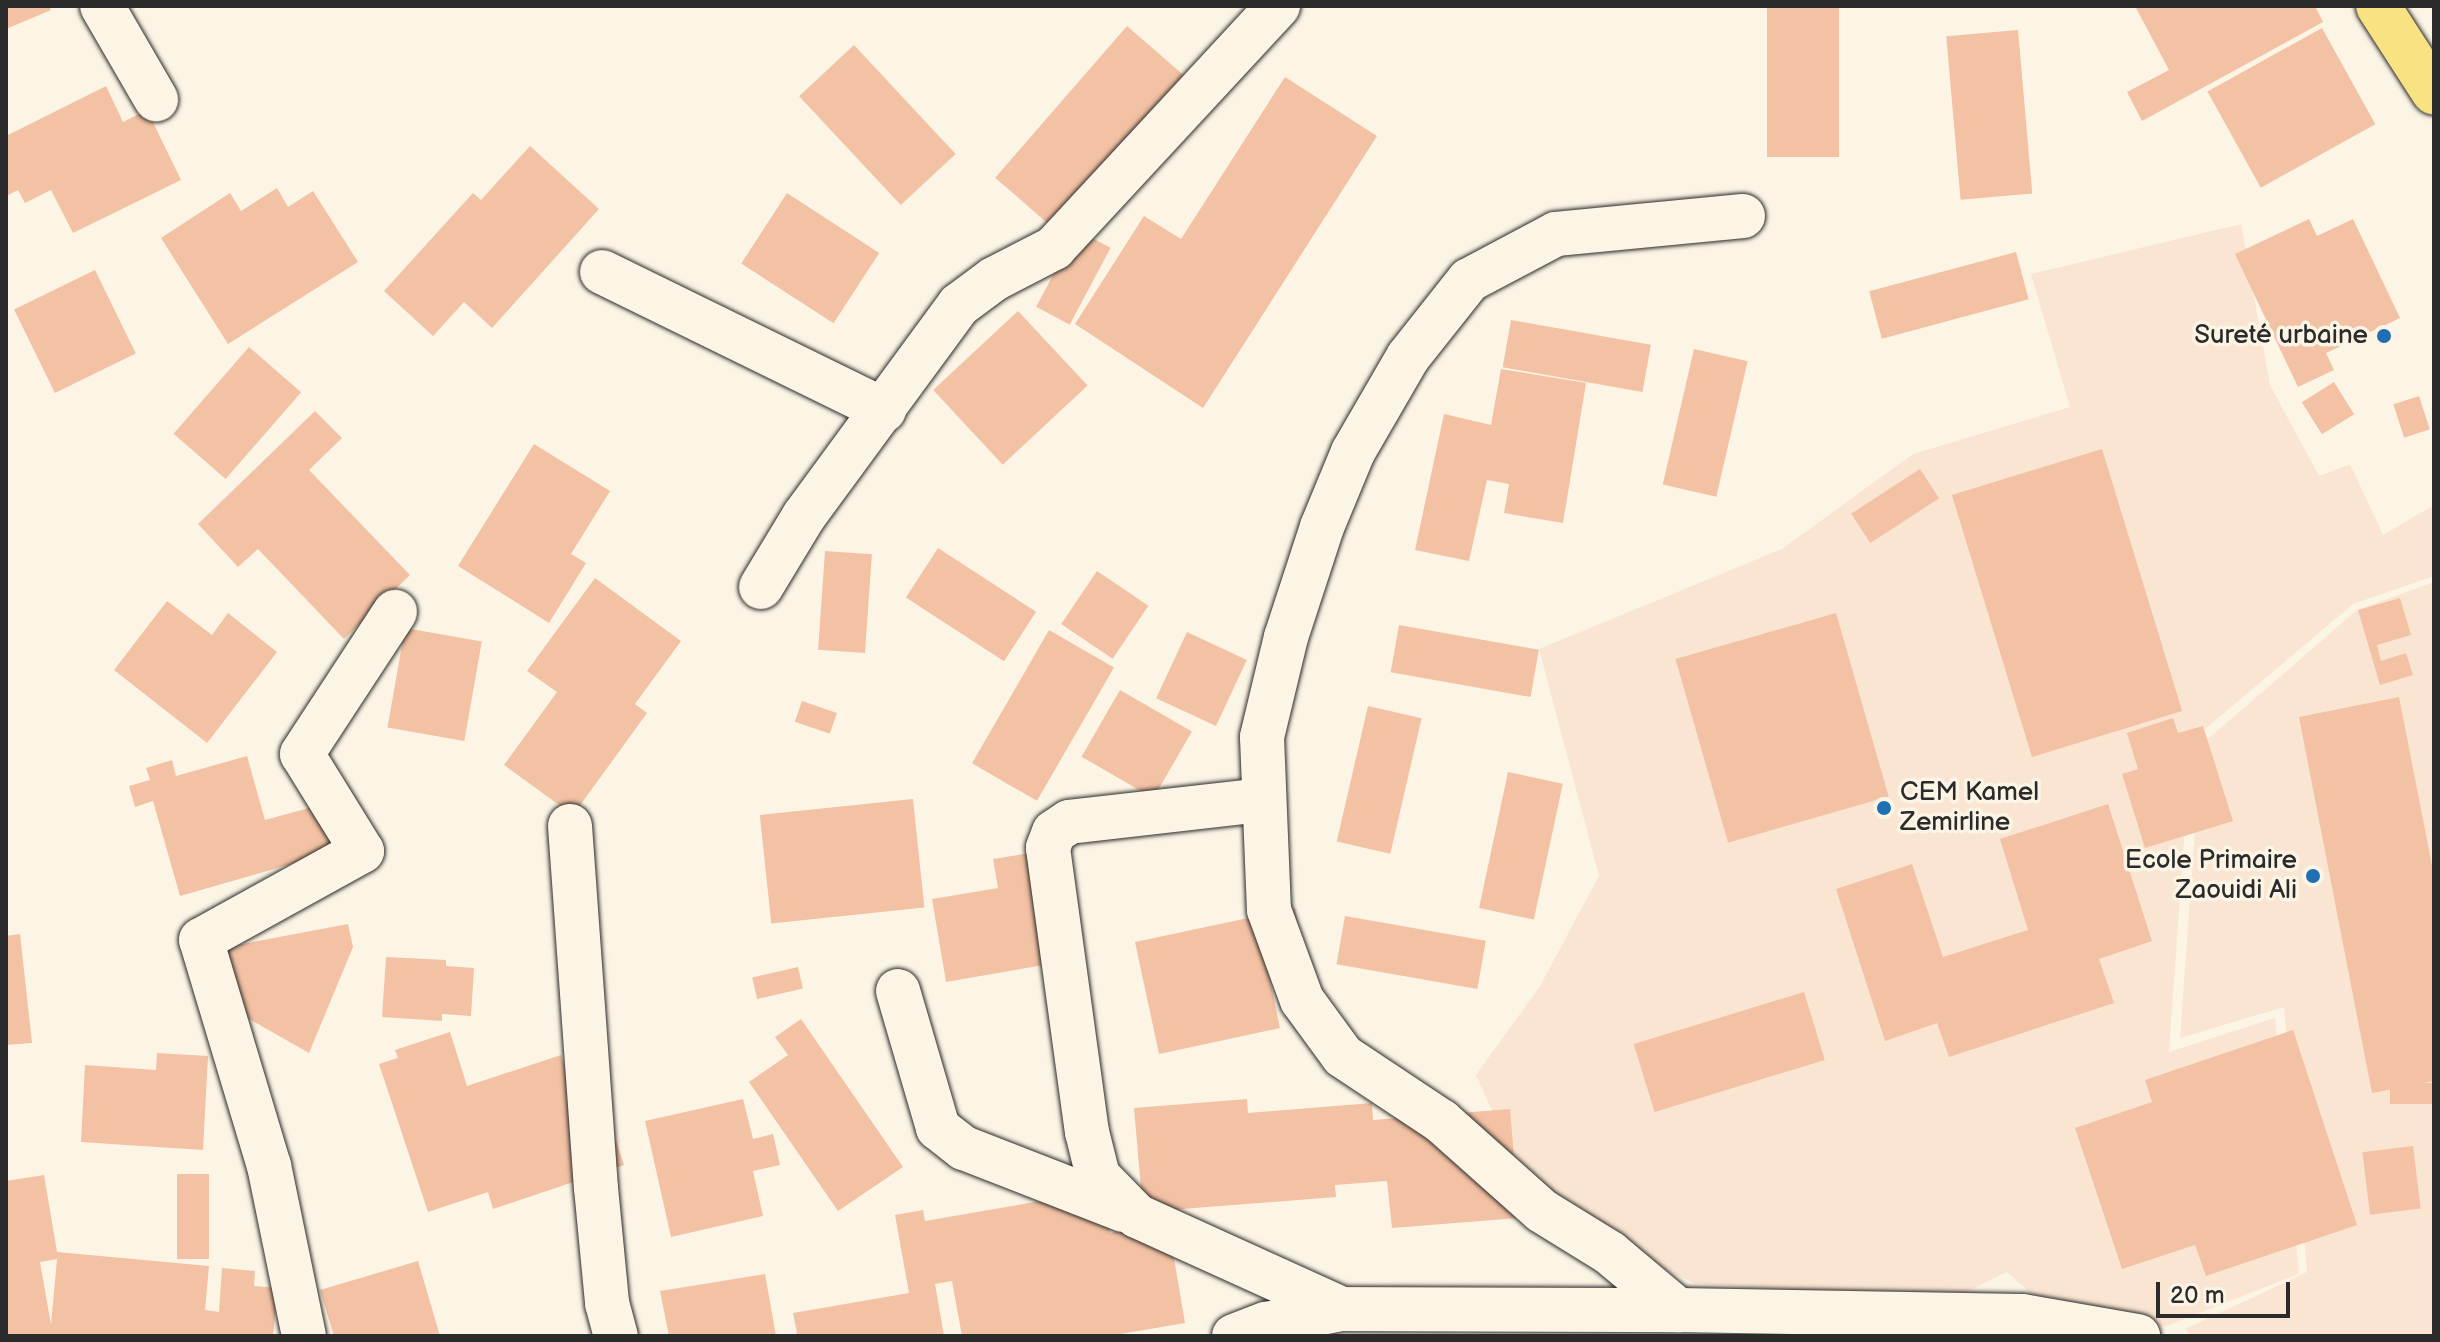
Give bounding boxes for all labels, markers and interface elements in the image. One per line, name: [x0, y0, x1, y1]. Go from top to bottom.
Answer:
place label: Sureté urbaine: [2194, 320, 2368, 352]
marker: Sureté urbaine: [2375, 327, 2393, 345]
place label: CEM Kamel Zemirline: [1900, 777, 2039, 838]
marker: CEM Kamel Zemirline: [1875, 799, 1893, 817]
place label: Ecole Primaire Zaouidi Ali: [2125, 845, 2297, 906]
marker: Ecole Primaire Zaouidi Ali: [2304, 867, 2322, 885]
scale bar: [2160, 1266, 2294, 1316]
text: 20 m: [2170, 1281, 2225, 1310]

